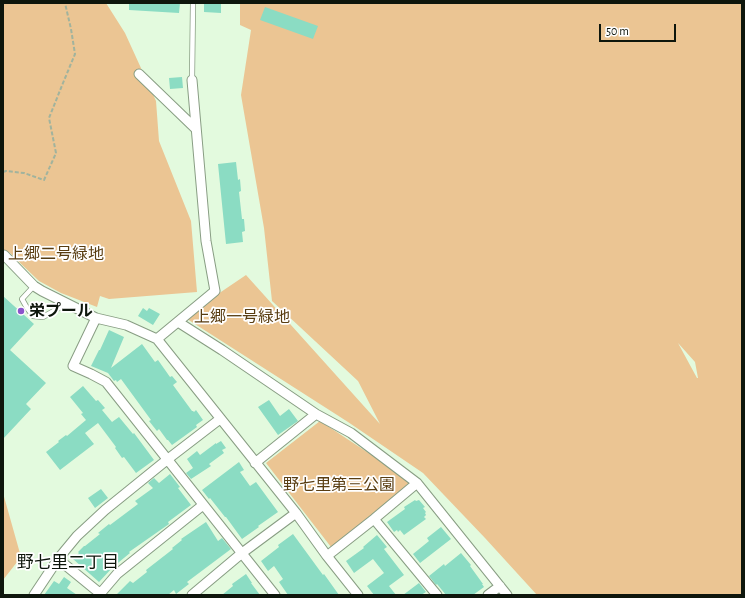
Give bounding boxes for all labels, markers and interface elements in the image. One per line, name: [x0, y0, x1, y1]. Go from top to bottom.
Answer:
scale bar: [601, 16, 678, 42]
text: 50 m: [606, 25, 629, 37]
park label: 上郷二号緑地: [8, 244, 104, 264]
place label: 栄プール: [29, 301, 93, 321]
marker: 栄プール: [16, 306, 26, 316]
park label: 上郷一号緑地: [194, 307, 290, 327]
park label: 野七里第三公園: [283, 475, 395, 495]
district label: 野七里二丁目: [17, 553, 119, 573]

